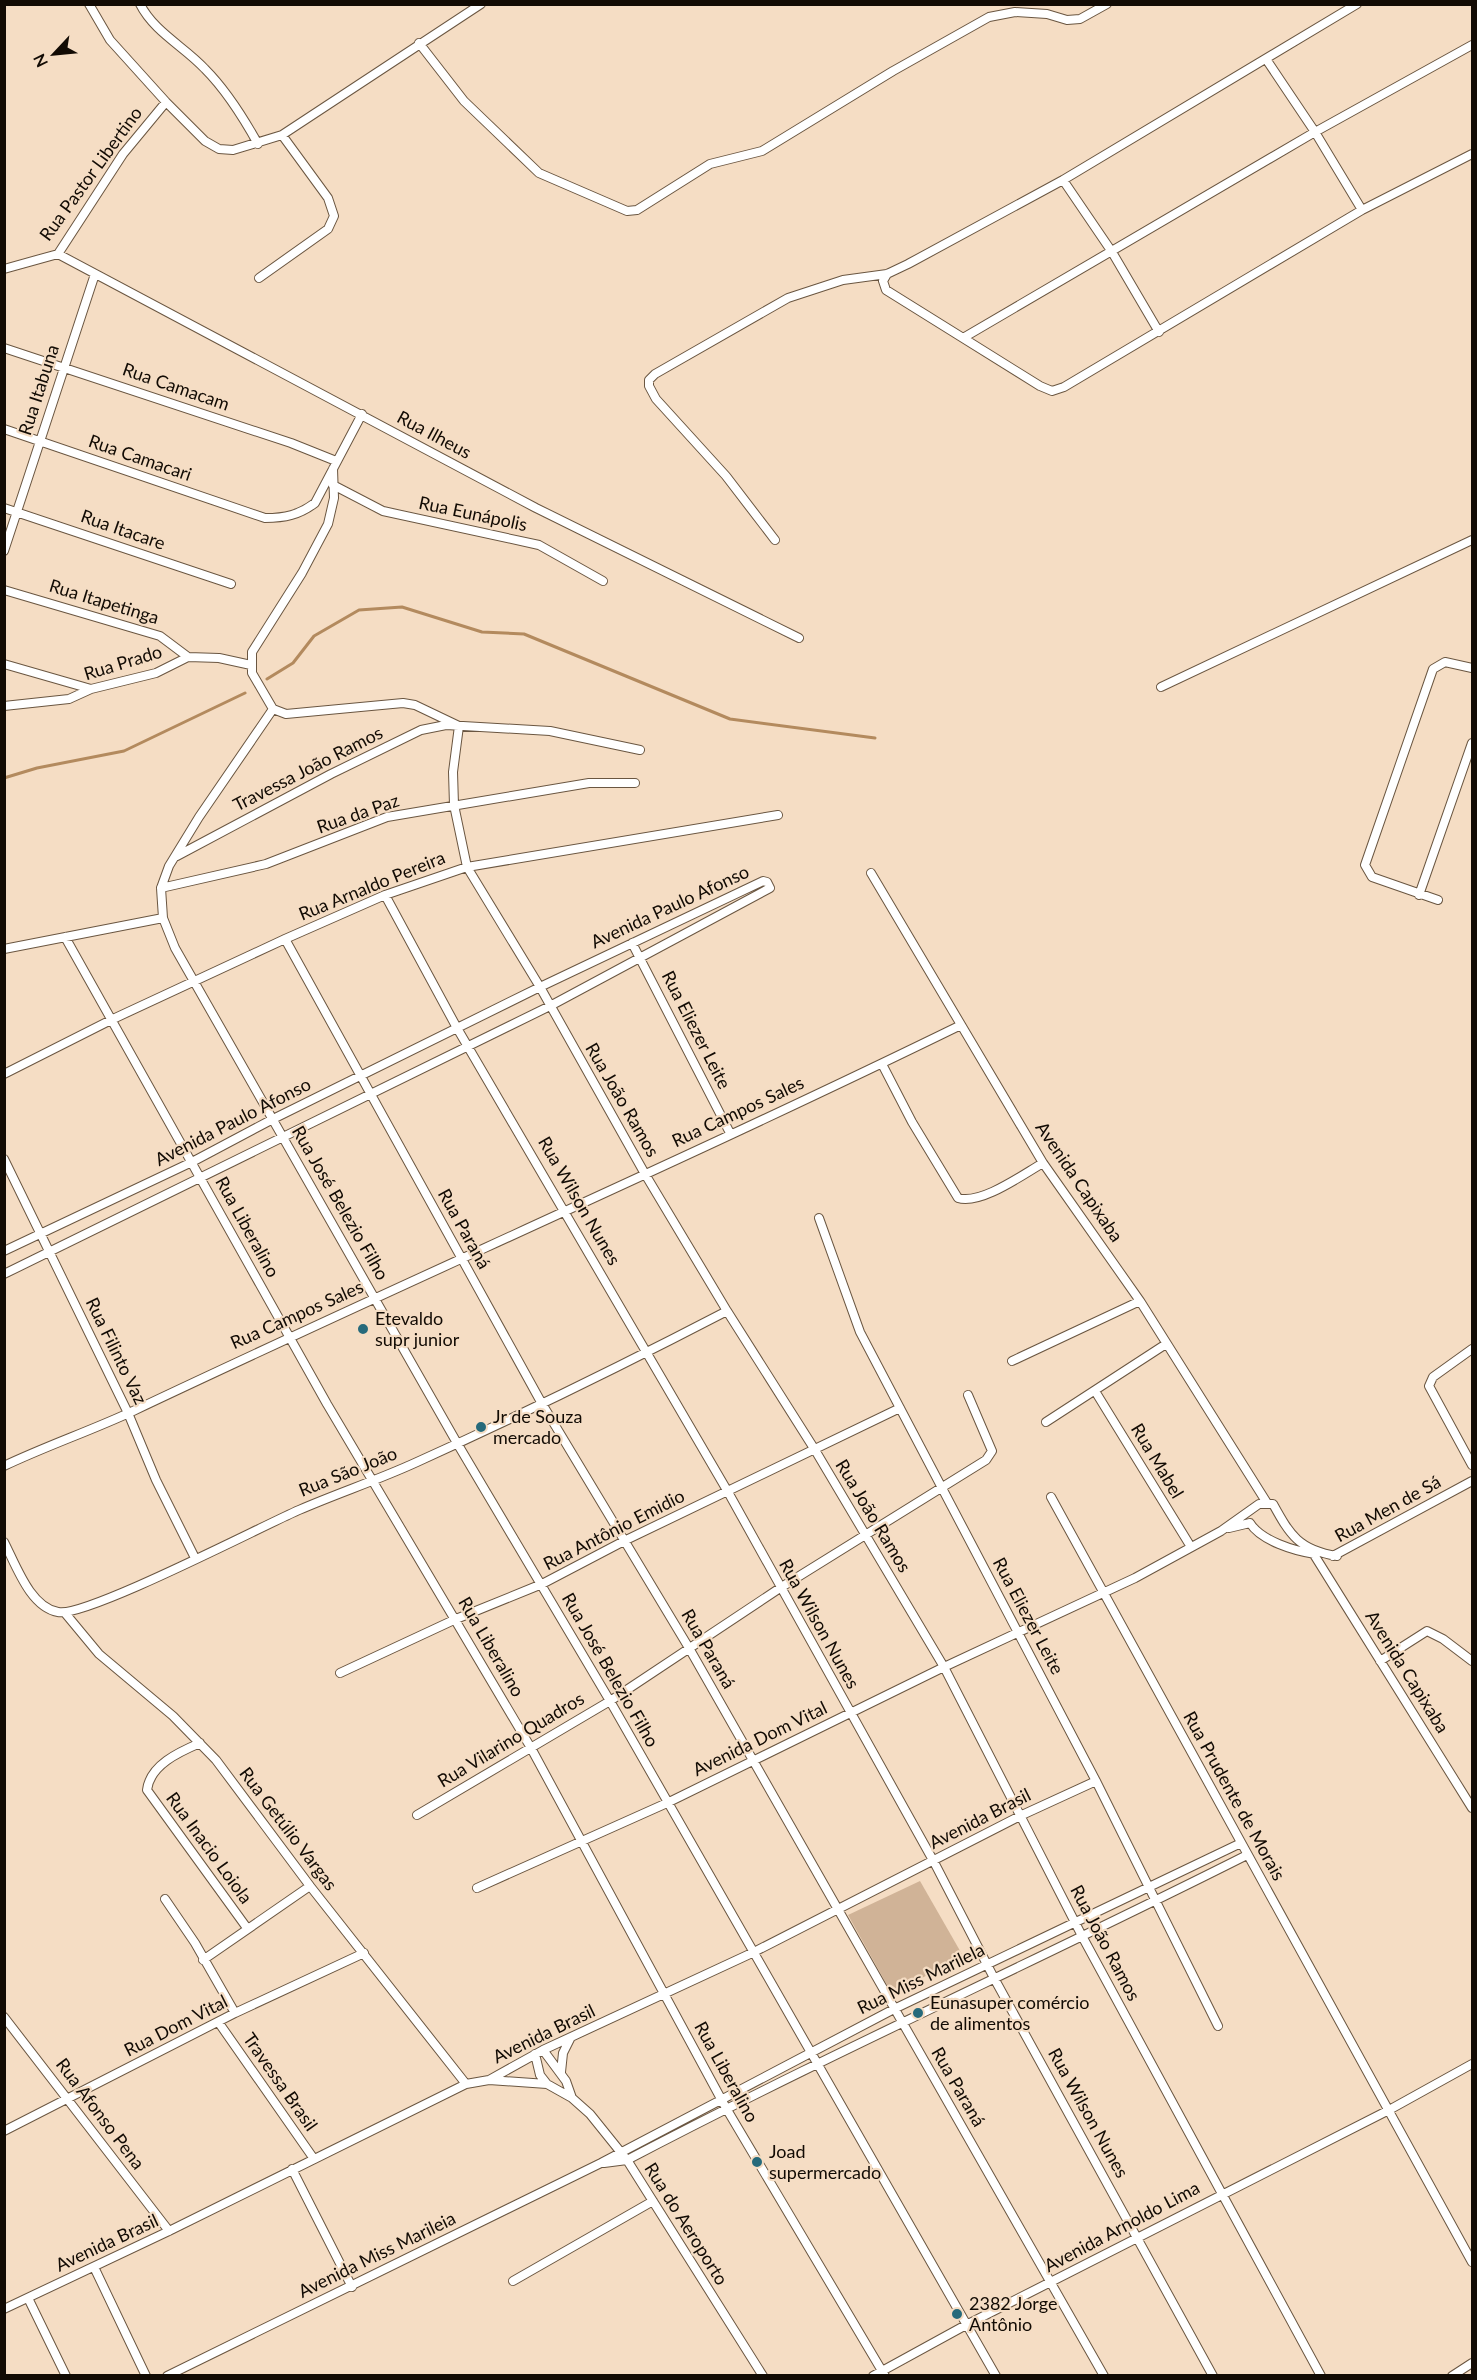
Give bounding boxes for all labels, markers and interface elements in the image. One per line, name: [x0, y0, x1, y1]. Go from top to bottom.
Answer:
north arrow: [24, 24, 84, 84]
text: N: [29, 51, 51, 70]
street label: Rua Pastor Libertino: [34, 102, 146, 245]
street label: Rua Itabuna: [13, 342, 63, 438]
street label: Rua Camacam: [120, 357, 233, 415]
street label: Rua Ilheus: [394, 405, 476, 463]
street label: Rua Camacari: [86, 429, 195, 485]
street label: Rua Eunápolis: [417, 491, 530, 535]
street label: Rua Itacare: [78, 504, 168, 554]
street label: Rua Itapetinga: [47, 574, 162, 628]
street label: Rua Prado: [81, 640, 165, 684]
street label: Travessa João Ramos: [229, 721, 386, 815]
street label: Rua da Paz: [314, 789, 402, 837]
street label: Rua Arnaldo Pereira: [295, 846, 448, 924]
street label: Avenida Paulo Afonso: [587, 860, 752, 952]
street label: Rua Eliezer Leite: [658, 967, 736, 1092]
street label: Rua João Ramos: [581, 1039, 665, 1161]
street label: Rua Campos Sales: [668, 1071, 807, 1151]
street label: Avenida Paulo Afonso: [151, 1072, 314, 1170]
street label: Avenida Capixaba: [1031, 1117, 1128, 1246]
street label: Rua José Belezio Filho: [288, 1122, 394, 1283]
street label: Rua Wilson Nunes: [534, 1132, 626, 1269]
street label: Rua Liberalino: [211, 1172, 285, 1281]
street label: Rua Paraná: [434, 1185, 496, 1272]
street label: Rua Campos Sales: [227, 1275, 367, 1353]
street label: Rua Filinto Vaz: [82, 1294, 152, 1407]
place label: Etevaldo supr junior: [375, 1307, 460, 1350]
marker: Etevaldo supr junior: [356, 1322, 370, 1336]
place label: Jr de Souza mercado: [493, 1405, 582, 1448]
street label: Rua Mabel: [1127, 1419, 1189, 1502]
marker: Jr de Souza mercado: [474, 1420, 488, 1434]
street label: Rua São João: [295, 1441, 400, 1501]
street label: Rua João Ramos: [831, 1455, 916, 1576]
street label: Rua Men de Sá: [1331, 1470, 1444, 1546]
street label: Rua Antônio Emidio: [539, 1484, 688, 1574]
street label: Rua Eliezer Leite: [989, 1553, 1069, 1678]
street label: Rua Wilson Nunes: [775, 1555, 865, 1692]
street label: Rua José Belezio Filho: [558, 1589, 664, 1750]
street label: Rua Liberalino: [454, 1593, 529, 1700]
street label: Rua Paraná: [677, 1605, 740, 1692]
street label: Avenida Capixaba: [1361, 1606, 1454, 1737]
street label: Rua Vilarino Quadros: [433, 1687, 588, 1792]
street label: Avenida Dom Vital: [689, 1696, 830, 1780]
street label: Rua Prudente de Morais: [1179, 1707, 1291, 1884]
street label: Rua Getúlio Vargas: [235, 1762, 342, 1894]
street label: Avenida Brasil: [925, 1783, 1034, 1853]
street label: Rua Inacio Loiola: [162, 1787, 258, 1908]
street label: Rua João Ramos: [1066, 1881, 1146, 2004]
street label: Rua Miss Marilela: [853, 1938, 988, 2018]
street label: Rua Dom Vital: [120, 1990, 231, 2061]
place label: Eunasuper comércio de alimentos: [930, 1991, 1090, 2034]
street label: Avenida Brasil: [489, 1999, 598, 2067]
marker: Eunasuper comércio de alimentos: [911, 2006, 925, 2020]
street label: Rua Liberalino: [690, 2017, 764, 2126]
street label: Travessa Brasil: [239, 2028, 323, 2135]
street label: Rua Paraná: [927, 2043, 990, 2130]
street label: Rua Wilson Nunes: [1044, 2044, 1134, 2181]
street label: Rua Afonso Pena: [52, 2054, 150, 2173]
place label: Joad supermercado: [769, 2140, 881, 2183]
marker: Joad supermercado: [750, 2155, 764, 2169]
street label: Rua do Aeroporto: [640, 2158, 733, 2289]
street label: Avenida Arnoldo Lima: [1040, 2176, 1203, 2276]
street label: Avenida Miss Marileia: [294, 2206, 459, 2302]
street label: Avenida Brasil: [52, 2209, 162, 2276]
place label: 2382 Jorge Antônio: [969, 2292, 1057, 2335]
marker: 2382 Jorge Antônio: [950, 2307, 964, 2321]

